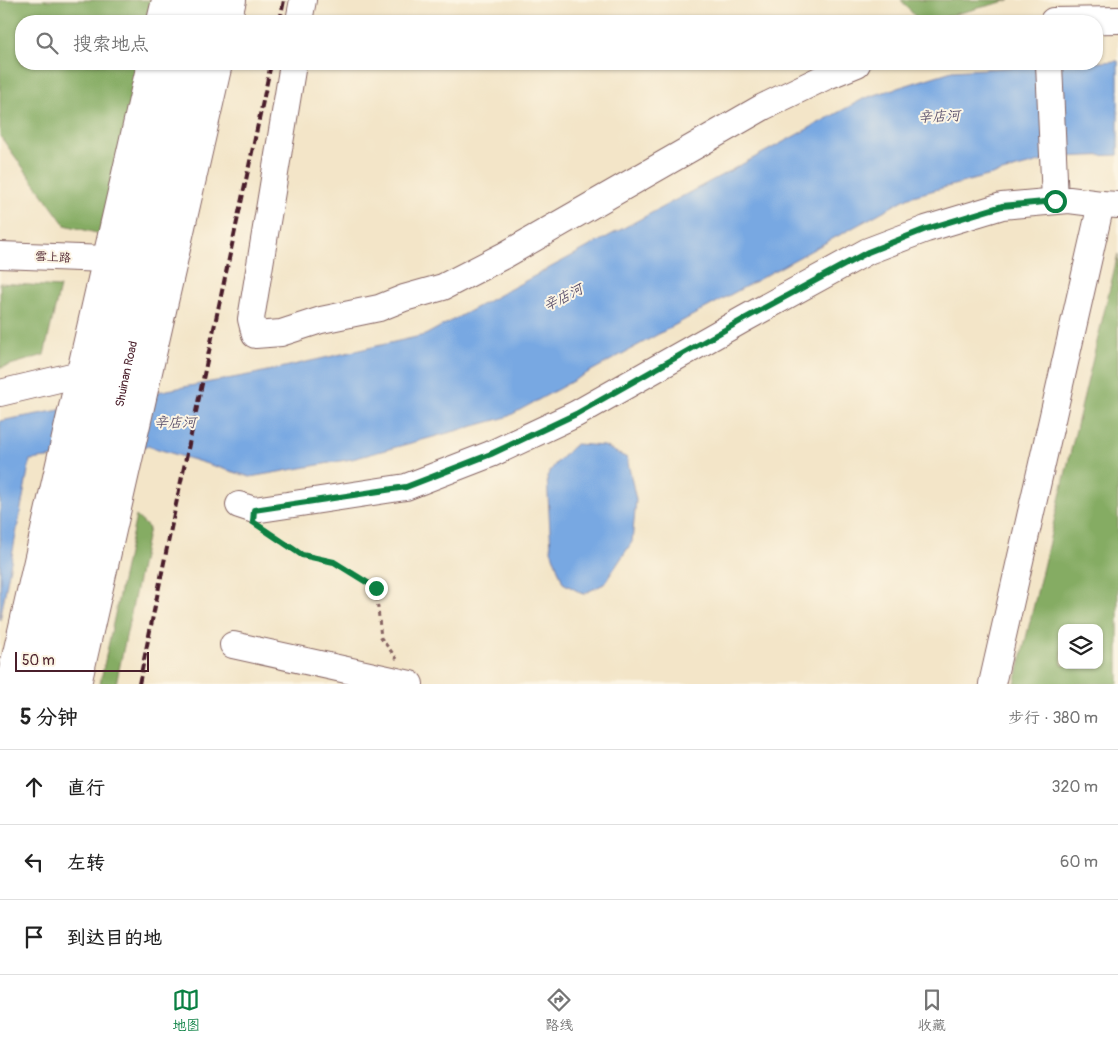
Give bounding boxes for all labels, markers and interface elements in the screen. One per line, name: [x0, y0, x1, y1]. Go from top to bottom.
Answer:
search box: [15, 15, 1103, 70]
icon: search: [33, 29, 61, 57]
text: 搜索地点: [73, 32, 149, 56]
water label: 辛店河: [918, 107, 962, 126]
route start: [1044, 190, 1067, 213]
street label: 雪上路: [35, 249, 71, 266]
water label: 辛店河: [541, 279, 588, 315]
street label: Shuinan Road: [112, 340, 141, 408]
water label: 辛店河: [154, 414, 198, 431]
route end: [365, 577, 388, 600]
map controls: [1058, 624, 1103, 669]
button: layers: [1058, 624, 1103, 669]
scale bar: [15, 649, 149, 672]
text: 50 m: [22, 652, 55, 669]
text: 5 分钟: [20, 704, 78, 731]
text: 步行 · 380 m: [1008, 708, 1098, 728]
icon: ahead: [20, 773, 48, 801]
text: 直行: [67, 776, 105, 800]
text: 320 m: [1052, 777, 1098, 797]
icon: left: [20, 848, 48, 876]
text: 左转: [67, 851, 105, 875]
text: 60 m: [1060, 852, 1098, 872]
icon: arrive: [20, 923, 48, 951]
text: 到达目的地: [67, 926, 162, 950]
tab: 地图: [172, 986, 200, 1034]
tab: 路线: [545, 986, 573, 1034]
tab: 收藏: [918, 986, 946, 1034]

